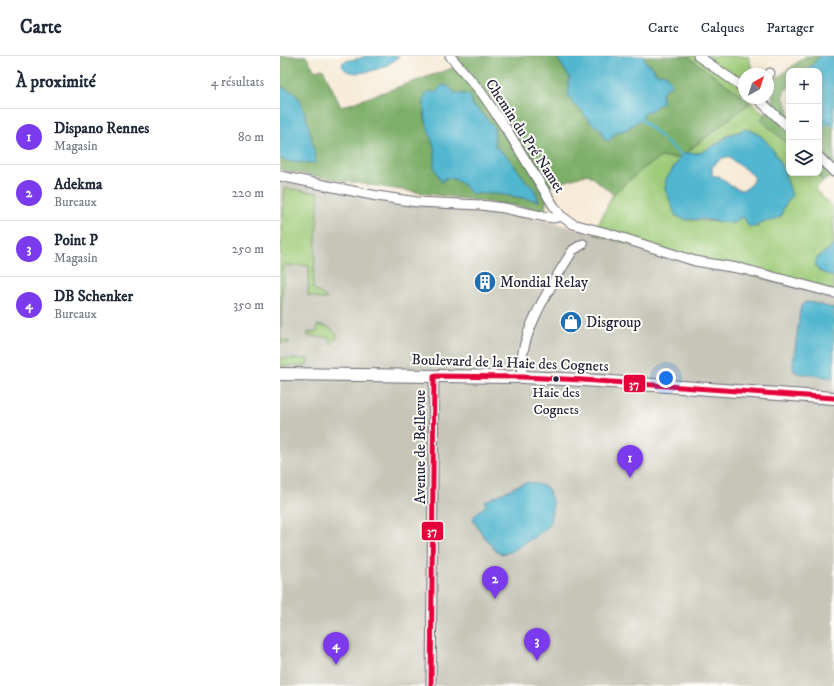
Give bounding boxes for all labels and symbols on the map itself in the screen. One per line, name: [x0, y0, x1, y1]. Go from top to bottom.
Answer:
north arrow: [738, 68, 774, 104]
street label: Chemin du Pré Namet: [481, 75, 569, 197]
building icon: Mondial Relay: [472, 269, 498, 295]
place label: Mondial Relay: [500, 273, 589, 292]
shop icon: Disgroup: [558, 309, 584, 335]
place label: Disgroup: [586, 313, 641, 332]
street label: Boulevard de la Haie des Cognets: [411, 350, 609, 376]
your location: [656, 368, 676, 388]
marker: Haie des Cognets: [551, 374, 561, 384]
line badge: 37: [623, 374, 646, 393]
text: 37: [629, 378, 639, 392]
place label: Haie des Cognets: [532, 384, 580, 419]
street label: Avenue de Bellevue: [411, 390, 430, 504]
pin: 1: [617, 445, 643, 478]
line badge: 37: [421, 521, 444, 541]
text: 37: [427, 525, 437, 539]
pin: 2: [482, 566, 508, 599]
pin: 3: [524, 628, 550, 661]
pin: 4: [323, 632, 349, 665]

